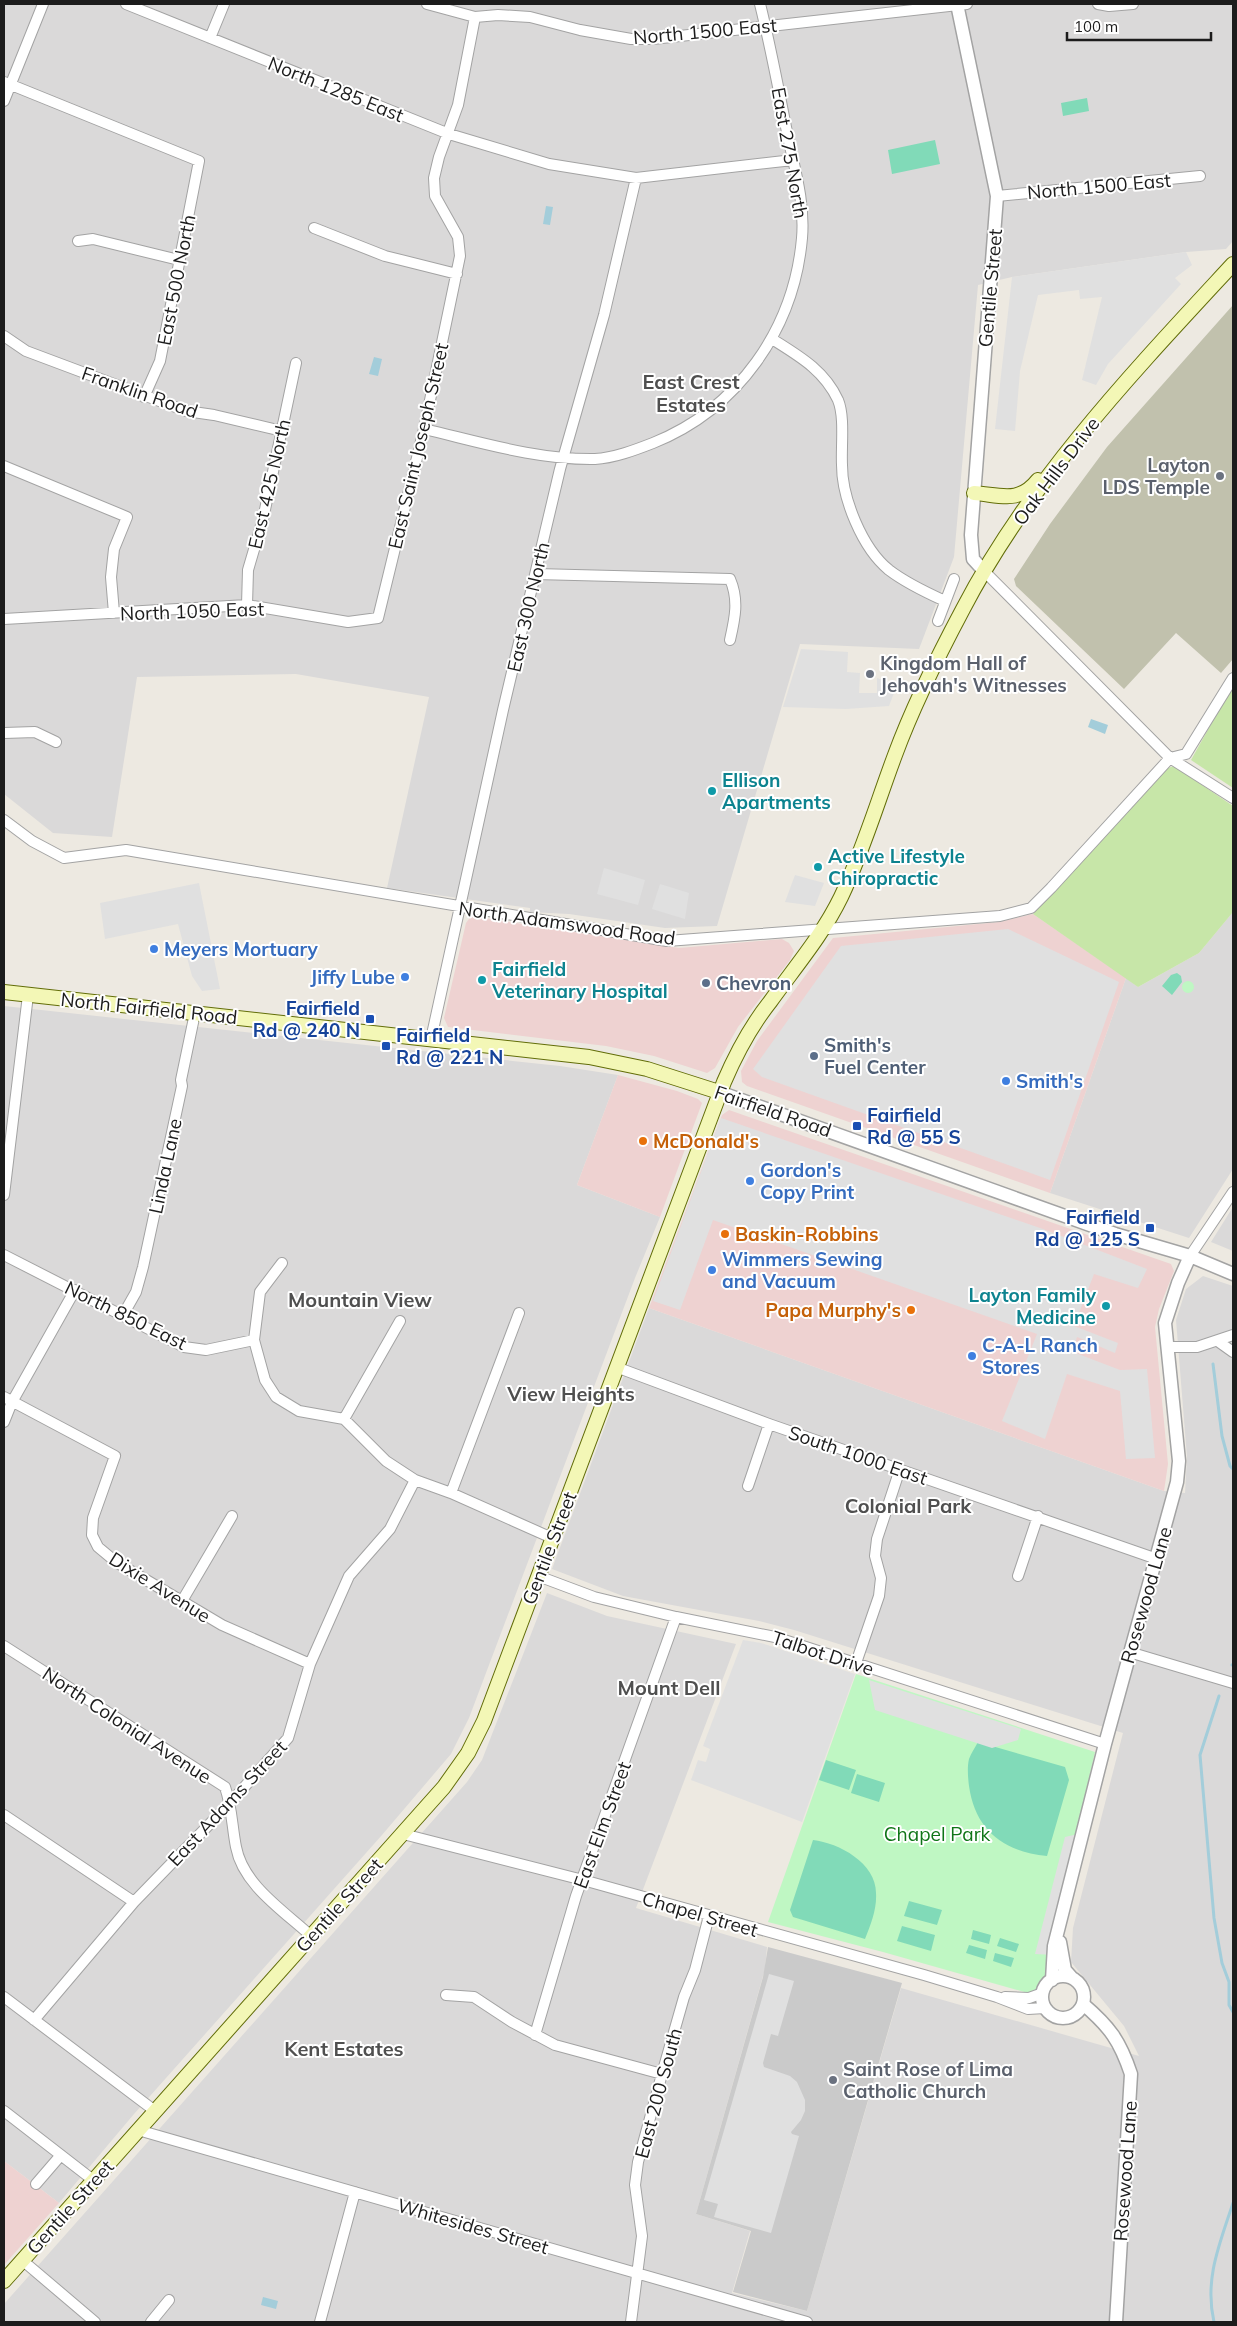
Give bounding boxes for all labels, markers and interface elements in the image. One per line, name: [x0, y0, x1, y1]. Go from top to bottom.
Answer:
scale bar: [1067, 10, 1211, 42]
street label: North 1500 East: [632, 13, 778, 49]
text: 100 m: [1074, 17, 1118, 36]
street label: North 1285 East: [265, 51, 408, 127]
street label: East 275 North: [767, 86, 813, 220]
street label: North 1500 East: [1026, 168, 1172, 204]
street label: East 500 North: [152, 213, 200, 347]
street label: Gentile Street: [973, 227, 1007, 348]
street label: East Saint Joseph Street: [383, 340, 453, 551]
street label: Franklin Road: [79, 361, 201, 423]
district label: East Crest Estates: [642, 369, 740, 417]
street label: Oak Hills Drive: [1008, 412, 1104, 530]
street label: East 425 North: [242, 417, 296, 551]
place label: Layton LDS Temple: [1102, 453, 1210, 499]
marker: Layton LDS Temple: [1214, 470, 1226, 482]
street label: East 300 North: [501, 540, 555, 674]
street label: North 1050 East: [120, 596, 265, 626]
place label: Kingdom Hall of Jehovah's Witnesses: [880, 651, 1067, 697]
marker: Kingdom Hall of Jehovah's Witnesses: [864, 668, 876, 680]
place label: Ellison Apartments: [722, 768, 831, 814]
marker: Ellison Apartments: [706, 785, 718, 797]
place label: Active Lifestyle Chiropractic: [828, 844, 965, 890]
marker: Active Lifestyle Chiropractic: [812, 861, 824, 873]
street label: North Adamswood Road: [457, 896, 677, 950]
place label: Meyers Mortuary: [164, 937, 319, 961]
marker: Meyers Mortuary: [148, 943, 160, 955]
place label: Fairfield Veterinary Hospital: [491, 957, 668, 1003]
place label: Jiffy Lube: [310, 965, 395, 989]
marker: Jiffy Lube: [399, 971, 411, 983]
place label: Chevron: [716, 971, 791, 995]
marker: Fairfield Veterinary Hospital: [476, 974, 488, 986]
marker: Chevron: [700, 977, 712, 989]
street label: North Fairfield Road: [59, 987, 239, 1029]
place label: Fairfield Rd @ 240 N: [253, 996, 360, 1042]
marker: Fairfield Rd @ 240 N: [364, 1013, 376, 1025]
place label: Fairfield Rd @ 221 N: [396, 1023, 503, 1069]
place label: Smith's Fuel Center: [824, 1033, 926, 1079]
marker: Fairfield Rd @ 221 N: [380, 1040, 392, 1052]
marker: Smith's Fuel Center: [808, 1050, 820, 1062]
place label: Smith's: [1016, 1069, 1083, 1093]
marker: Smith's: [1000, 1075, 1012, 1087]
street label: Fairfield Road: [711, 1080, 835, 1142]
place label: Fairfield Rd @ 55 S: [867, 1103, 961, 1149]
street label: Linda Lane: [143, 1116, 187, 1216]
marker: Fairfield Rd @ 55 S: [851, 1120, 863, 1132]
place label: McDonald's: [653, 1129, 759, 1153]
marker: McDonald's: [637, 1135, 649, 1147]
place label: Gordon's Copy Print: [760, 1158, 854, 1204]
marker: Gordon's Copy Print: [744, 1175, 756, 1187]
place label: Fairfield Rd @ 125 S: [1035, 1205, 1140, 1251]
place label: Baskin-Robbins: [735, 1222, 878, 1246]
marker: Fairfield Rd @ 125 S: [1144, 1222, 1156, 1234]
marker: Baskin-Robbins: [719, 1228, 731, 1240]
place label: Wimmers Sewing and Vacuum: [722, 1247, 882, 1293]
marker: Wimmers Sewing and Vacuum: [706, 1264, 718, 1276]
street label: North 850 East: [61, 1275, 191, 1355]
place label: Layton Family Medicine: [969, 1283, 1097, 1329]
district label: Mountain View: [288, 1287, 432, 1312]
place label: Papa Murphy's: [765, 1298, 901, 1322]
marker: Layton Family Medicine: [1100, 1300, 1112, 1312]
marker: Papa Murphy's: [905, 1304, 917, 1316]
place label: C-A-L Ranch Stores: [982, 1333, 1098, 1379]
marker: C-A-L Ranch Stores: [966, 1350, 978, 1362]
district label: View Heights: [506, 1381, 635, 1406]
street label: South 1000 East: [785, 1420, 931, 1490]
street label: Gentile Street: [516, 1488, 582, 1608]
district label: Colonial Park: [845, 1493, 972, 1518]
street label: Rosewood Lane: [1115, 1524, 1177, 1666]
street label: Dixie Avenue: [105, 1546, 215, 1628]
street label: Talbot Drive: [769, 1625, 877, 1681]
street label: North Colonial Avenue: [38, 1661, 216, 1789]
district label: Mount Dell: [618, 1675, 720, 1700]
street label: East Adams Street: [162, 1735, 292, 1871]
street label: East Elm Street: [568, 1758, 636, 1892]
park label: Chapel Park: [884, 1822, 991, 1846]
street label: Gentile Street: [290, 1853, 388, 1957]
street label: Chapel Street: [639, 1886, 761, 1942]
street label: East 200 South: [629, 2025, 687, 2161]
district label: Kent Estates: [284, 2036, 404, 2061]
place label: Saint Rose of Lima Catholic Church: [843, 2057, 1013, 2103]
marker: Saint Rose of Lima Catholic Church: [827, 2074, 839, 2086]
street label: Rosewood Lane: [1108, 2100, 1142, 2242]
street label: Gentile Street: [21, 2155, 119, 2259]
street label: Whitesides Street: [395, 2193, 552, 2259]

